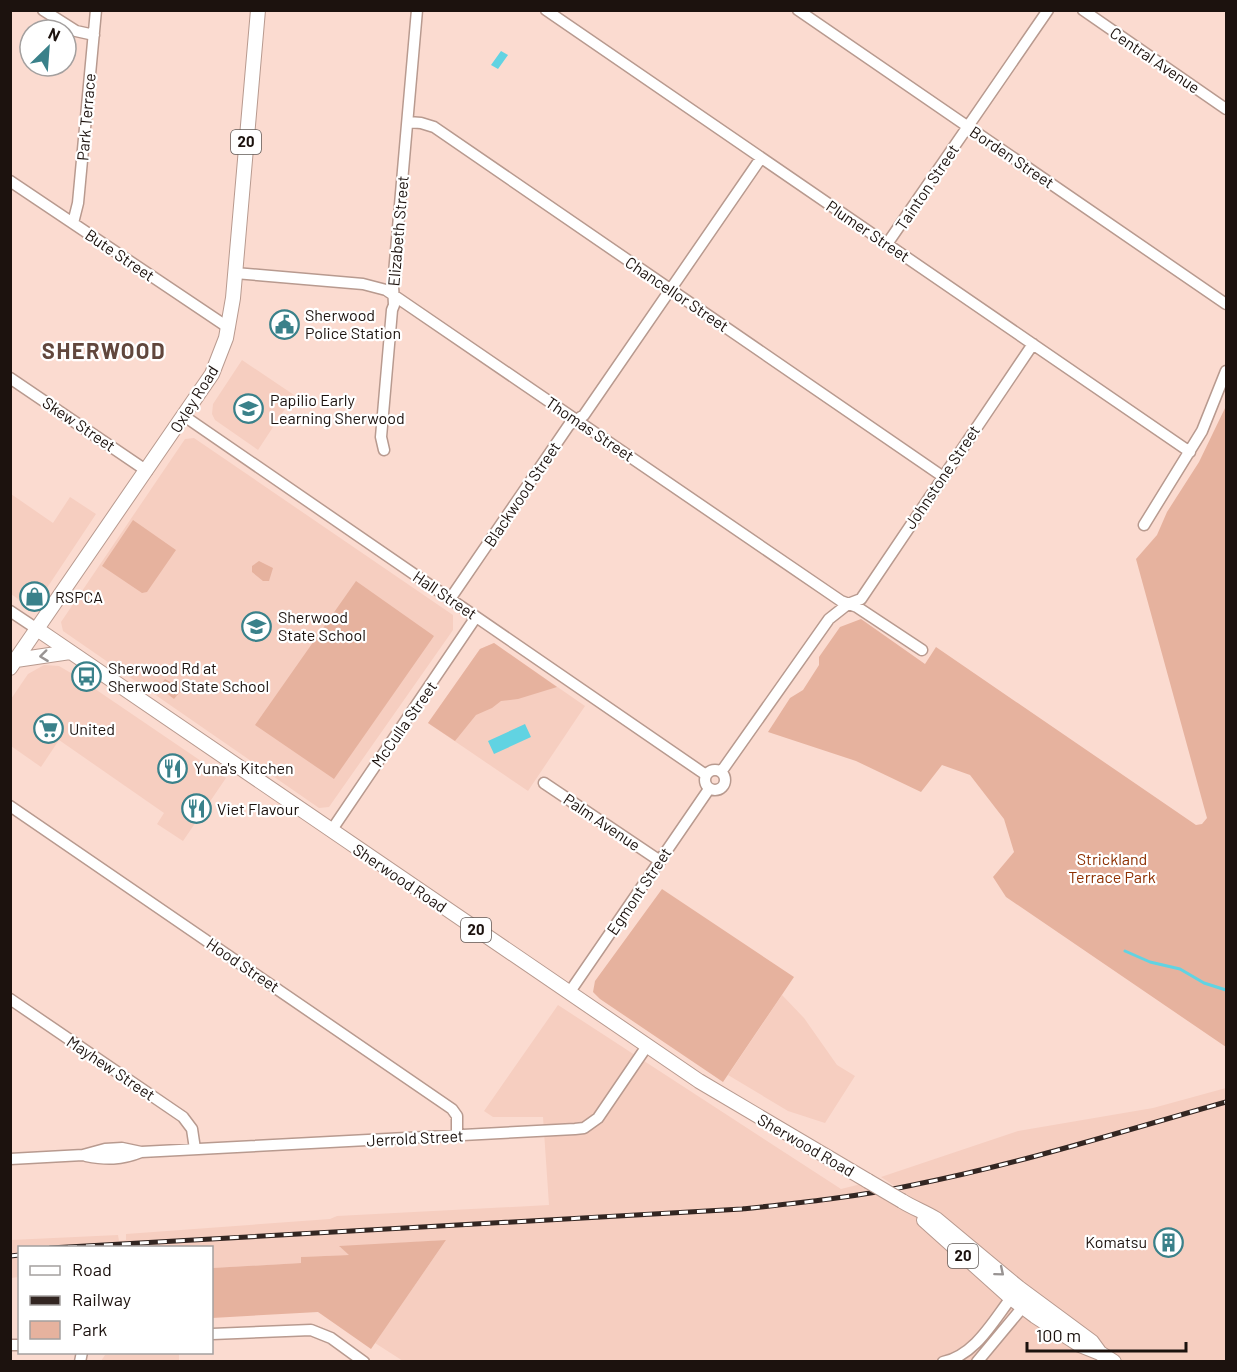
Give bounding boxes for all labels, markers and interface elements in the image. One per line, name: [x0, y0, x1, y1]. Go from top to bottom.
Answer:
north arrow: [18, 18, 78, 78]
text: N: [46, 23, 63, 45]
street label: Central Avenue: [1107, 23, 1204, 97]
street label: Park Terrace: [72, 72, 99, 161]
street label: Borden Street: [967, 122, 1058, 192]
road number: 20: [231, 130, 261, 154]
street label: Tainton Street: [891, 140, 962, 233]
street label: Elizabeth Street: [383, 175, 412, 287]
street label: Plumer Street: [823, 196, 913, 265]
street label: Bute Street: [82, 225, 159, 285]
street label: Chancellor Street: [622, 252, 733, 335]
place label: Sherwood Police Station: [305, 305, 401, 342]
public building icon: Sherwood Police Station: [268, 308, 300, 340]
district label: SHERWOOD: [42, 337, 166, 363]
street label: Oxley Road: [166, 362, 222, 436]
place label: Papilio Early Learning Sherwood: [270, 390, 405, 427]
street label: Skew Street: [39, 392, 119, 455]
street label: Thomas Street: [543, 392, 638, 465]
school or university icon: Papilio Early Learning Sherwood: [233, 393, 265, 425]
street label: Johnstone Street: [900, 421, 983, 532]
street label: Blackwood Street: [479, 438, 564, 550]
street label: Hall Street: [410, 566, 481, 623]
shop icon: RSPCA: [18, 581, 50, 613]
place label: RSPCA: [55, 587, 103, 606]
place label: Sherwood State School: [278, 607, 366, 644]
school or university icon: Sherwood State School: [241, 610, 273, 642]
one-way arrow: [39, 649, 48, 662]
place label: Sherwood Rd at Sherwood State School: [108, 658, 269, 695]
bus stop icon: Sherwood Rd at Sherwood State School: [71, 661, 103, 693]
street label: McCulla Street: [367, 677, 440, 770]
supermarket icon: United: [32, 713, 64, 745]
place label: United: [69, 719, 115, 738]
restaurant icon: Yuna's Kitchen: [157, 752, 189, 784]
place label: Yuna's Kitchen: [194, 758, 294, 777]
street label: Palm Avenue: [560, 789, 644, 854]
restaurant icon: Viet Flavour: [180, 793, 212, 825]
place label: Viet Flavour: [217, 799, 299, 818]
street label: Sherwood Road: [350, 839, 451, 916]
street label: Egmont Street: [602, 843, 675, 938]
park label: Strickland Terrace Park: [1068, 849, 1156, 886]
road number: 20: [461, 918, 491, 942]
street label: Hood Street: [203, 933, 283, 996]
street label: Mayhew Street: [64, 1031, 159, 1104]
street label: Sherwood Road: [754, 1109, 858, 1180]
street label: Jerrold Street: [366, 1125, 464, 1150]
building icon: Komatsu: [1152, 1226, 1184, 1258]
place label: Komatsu: [1085, 1232, 1147, 1251]
road number: 20: [948, 1244, 978, 1268]
legend: [18, 1246, 213, 1354]
text: Road: [72, 1258, 112, 1280]
one-way arrow: [993, 1265, 1004, 1276]
text: Railway: [72, 1288, 131, 1310]
scale bar: [1027, 1315, 1186, 1353]
text: Park: [72, 1318, 107, 1340]
text: 100 m: [1036, 1324, 1081, 1346]

